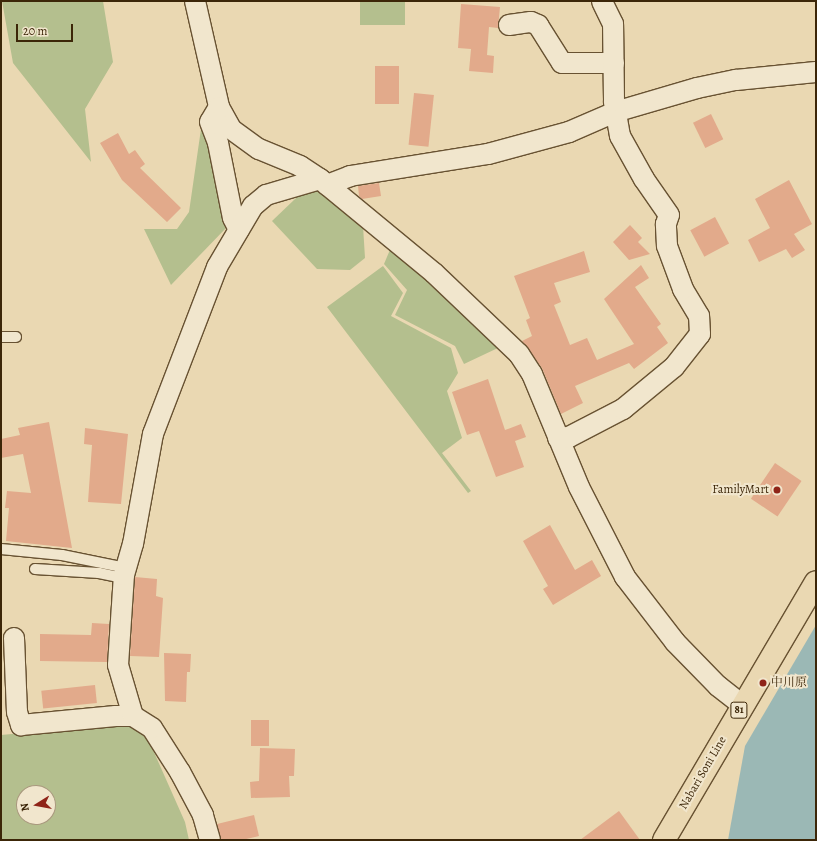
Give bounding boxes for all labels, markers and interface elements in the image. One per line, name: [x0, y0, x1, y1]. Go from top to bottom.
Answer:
scale bar: [18, 16, 75, 42]
text: 20 m: [23, 23, 47, 39]
place label: FamilyMart: [712, 483, 769, 497]
marker: FamilyMart: [772, 485, 782, 495]
place label: 中川原: [771, 676, 807, 690]
marker: 中川原: [758, 678, 768, 688]
road number: 81: [730, 701, 748, 719]
street label: Nabari Soni Line: [676, 734, 730, 812]
north arrow: [16, 785, 56, 825]
text: N: [17, 802, 33, 813]

